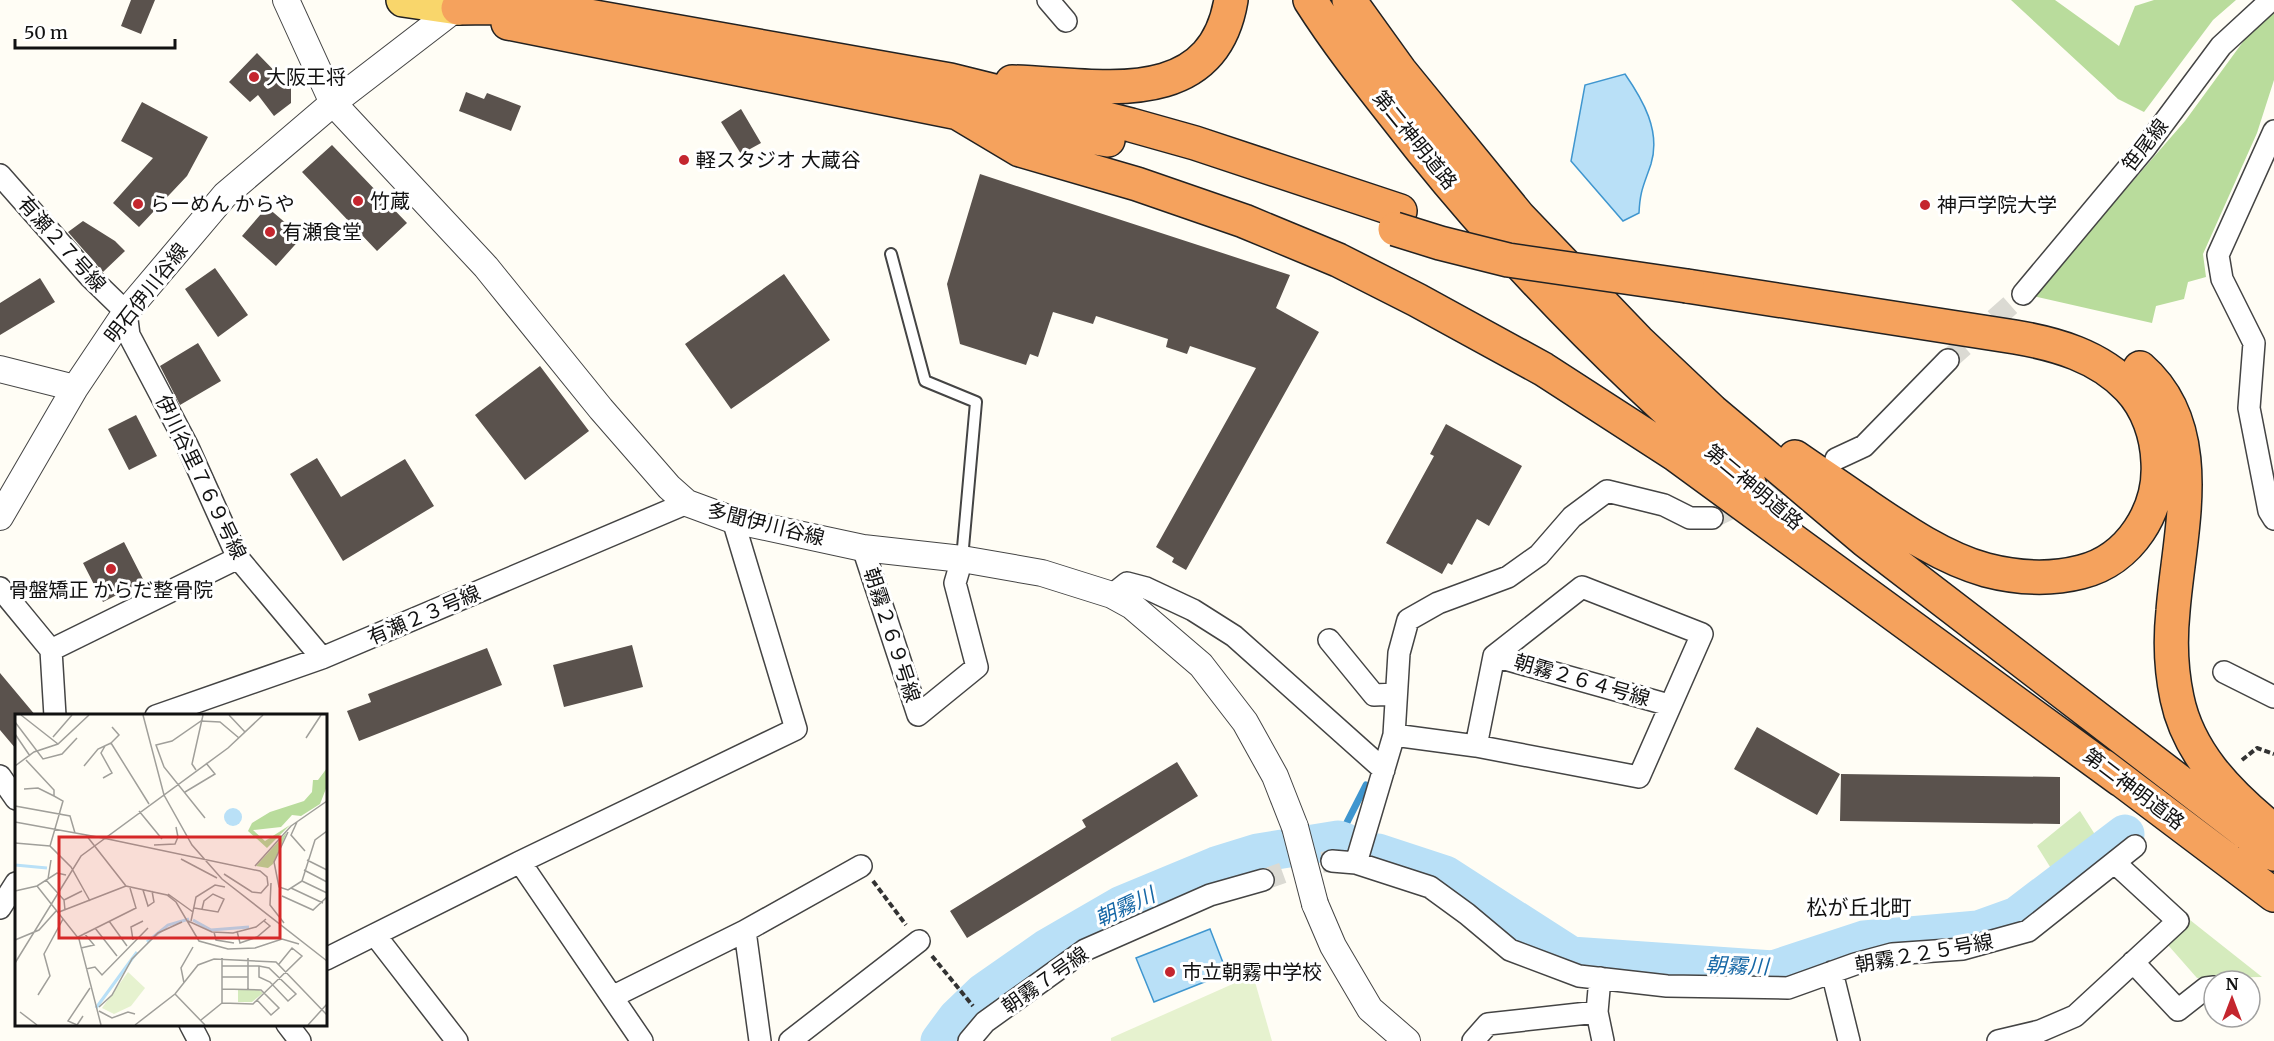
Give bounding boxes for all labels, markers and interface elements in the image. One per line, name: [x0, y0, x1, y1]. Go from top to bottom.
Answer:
scale bar: [15, 12, 176, 50]
text: 50 m: [24, 21, 68, 44]
place label: 大阪王将: [266, 64, 346, 89]
marker: 大阪王将: [247, 70, 261, 84]
street label: 第二神明道路: [1368, 85, 1463, 194]
street label: 笹尾線: [2116, 113, 2173, 176]
place label: 軽スタジオ 大蔵谷: [696, 147, 861, 172]
marker: 軽スタジオ 大蔵谷: [677, 153, 691, 167]
place label: 竹蔵: [370, 188, 410, 213]
street label: 有瀬２７号線: [13, 191, 112, 297]
place label: らーめん からや: [150, 191, 295, 216]
place label: 神戸学院大学: [1937, 192, 2057, 217]
marker: 竹蔵: [351, 194, 365, 208]
marker: らーめん からや: [131, 197, 145, 211]
marker: 神戸学院大学: [1918, 198, 1932, 212]
place label: 有瀬食堂: [282, 219, 362, 244]
marker: 有瀬食堂: [263, 225, 277, 239]
street label: 明石伊川谷線: [99, 238, 192, 348]
street label: 伊川谷里７６９号線: [151, 390, 252, 563]
street label: 第二神明道路: [1700, 438, 1808, 535]
street label: 多聞伊川谷線: [705, 497, 827, 550]
marker: 骨盤矯正 からだ整骨院: [104, 562, 118, 576]
street label: 朝霧２６９号線: [859, 564, 926, 705]
place label: 骨盤矯正 からだ整骨院: [9, 577, 213, 602]
street label: 有瀬２３号線: [364, 580, 484, 649]
street label: 朝霧２６４号線: [1511, 648, 1653, 711]
inset map: [15, 714, 327, 1026]
street label: 第二神明道路: [2079, 743, 2190, 835]
water label: 朝霧川: [1091, 880, 1161, 932]
district label: 松が丘北町: [1807, 894, 1912, 921]
street label: 朝霧２２５号線: [1853, 928, 1995, 977]
street label: 朝霧７号線: [997, 941, 1093, 1019]
water label: 朝霧川: [1705, 951, 1771, 980]
place label: 市立朝霧中学校: [1182, 959, 1322, 984]
marker: 市立朝霧中学校: [1163, 965, 1177, 979]
north arrow: [2202, 969, 2262, 1029]
text: N: [2226, 974, 2239, 994]

